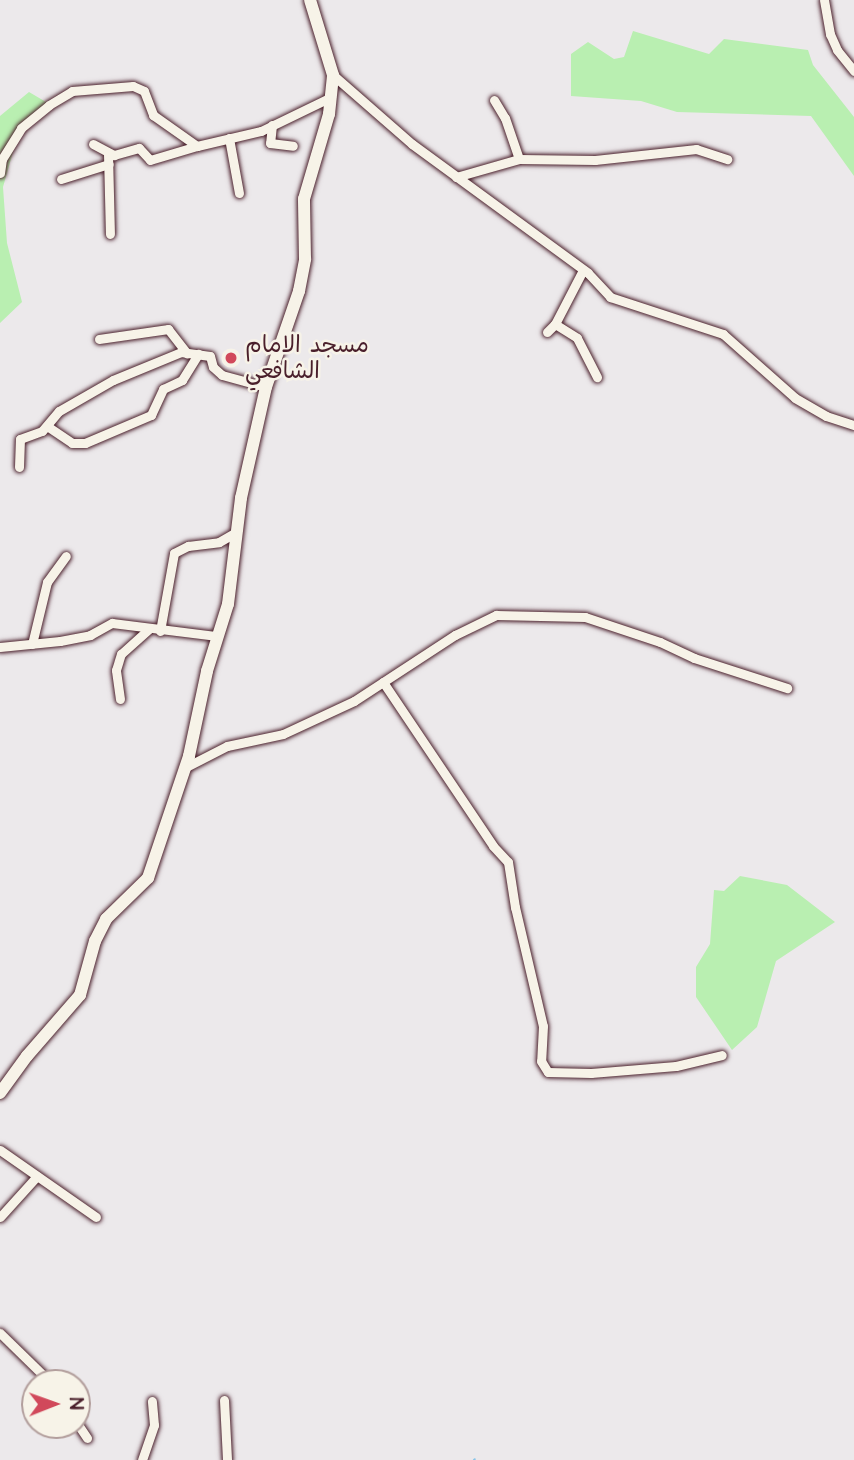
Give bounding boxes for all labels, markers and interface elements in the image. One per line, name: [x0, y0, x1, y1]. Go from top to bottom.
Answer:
place label: مسجد الامام الشافعي: [245, 331, 369, 385]
marker: مسجد الامام الشافعي: [223, 350, 239, 366]
north arrow: [21, 1369, 91, 1439]
text: N: [62, 1397, 89, 1410]

